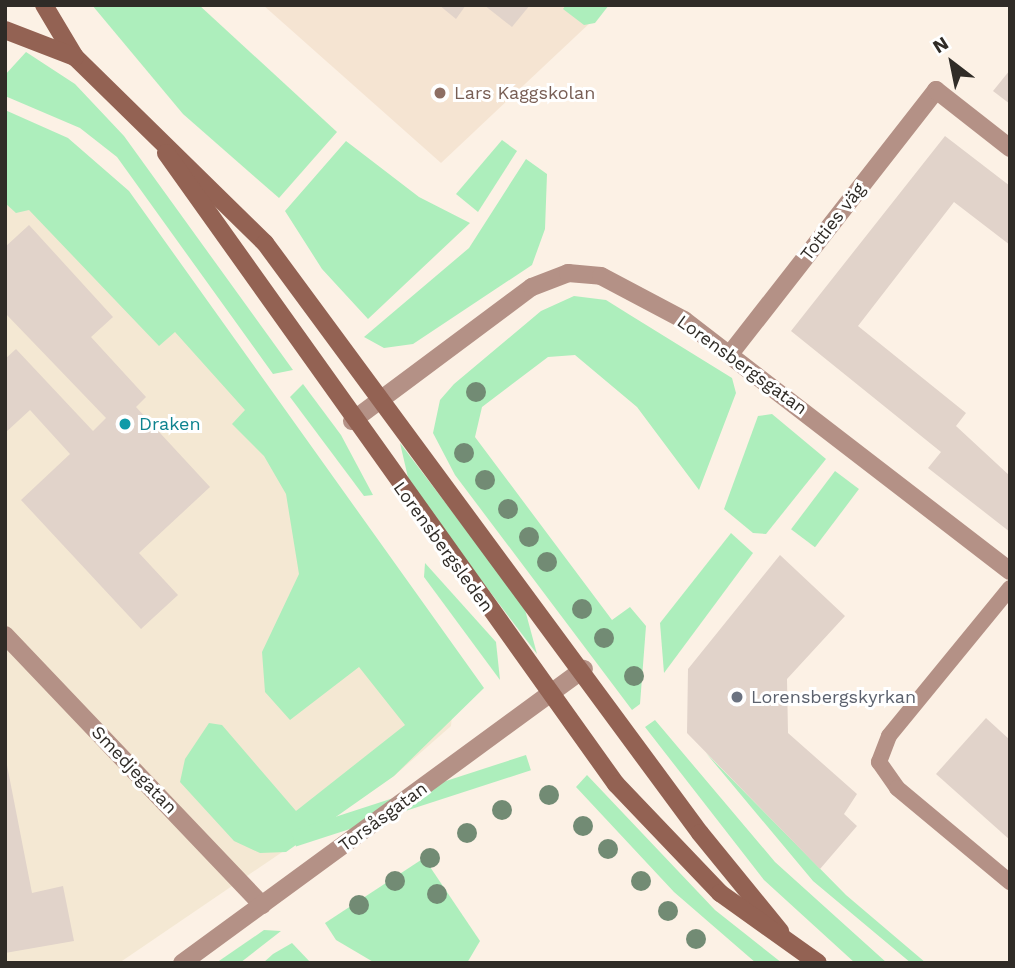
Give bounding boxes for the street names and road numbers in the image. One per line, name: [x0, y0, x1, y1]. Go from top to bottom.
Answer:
street label: Totties väg: [796, 179, 870, 265]
street label: Lorensbergsgatan: [673, 311, 811, 419]
street label: Lorensbergsleden: [389, 478, 497, 616]
street label: Smedjegatan: [87, 722, 181, 818]
street label: Torsåsgatan: [335, 778, 431, 856]

